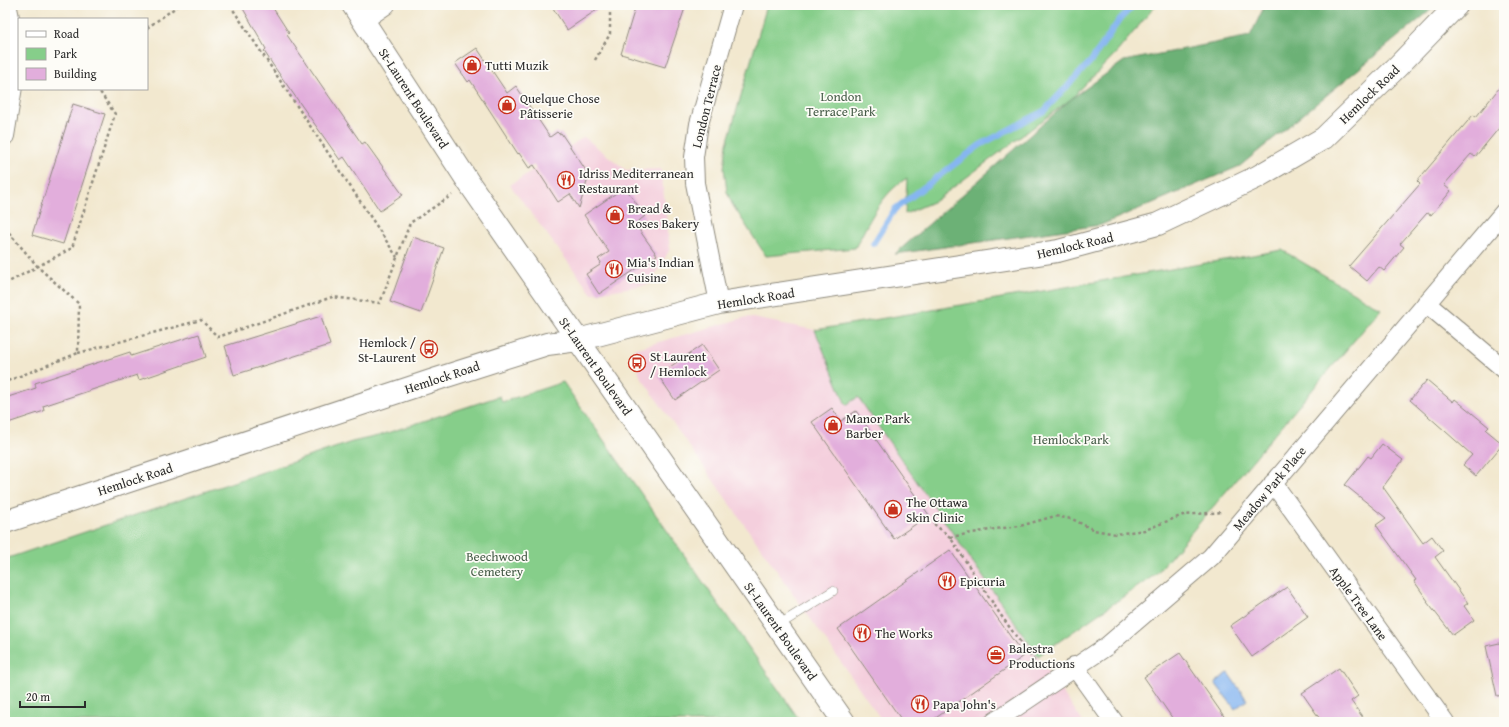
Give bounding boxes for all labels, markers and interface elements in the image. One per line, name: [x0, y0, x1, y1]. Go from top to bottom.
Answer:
legend: [18, 18, 148, 90]
text: Road: [54, 25, 80, 42]
street label: St-Laurent Boulevard: [374, 44, 453, 152]
text: Park: [54, 45, 78, 62]
shop icon: Tutti Muzik: [462, 55, 482, 75]
place label: Tutti Muzik: [485, 56, 549, 75]
street label: Hemlock Road: [1335, 60, 1404, 128]
street label: London Terrace: [687, 62, 726, 150]
text: Building: [54, 65, 97, 82]
park label: London Terrace Park: [806, 87, 876, 121]
place label: Quelque Chose Pâtisserie: [520, 89, 600, 123]
shop icon: Quelque Chose Pâtisserie: [497, 95, 517, 115]
place label: Idriss Mediterranean Restaurant: [579, 164, 694, 198]
restaurant icon: Idriss Mediterranean Restaurant: [556, 170, 576, 190]
place label: Bread & Roses Bakery: [628, 199, 700, 233]
shop icon: Bread & Roses Bakery: [605, 205, 625, 225]
street label: Hemlock Road: [1035, 227, 1115, 264]
place label: Mia's Indian Cuisine: [627, 253, 695, 287]
restaurant icon: Mia's Indian Cuisine: [604, 259, 624, 279]
street label: Hemlock Road: [716, 283, 796, 314]
street label: St-Laurent Boulevard: [554, 313, 637, 419]
place label: Hemlock / St-Laurent: [358, 333, 416, 367]
bus stop icon: Hemlock / St-Laurent: [419, 339, 439, 359]
place label: St Laurent / Hemlock: [650, 347, 707, 381]
bus stop icon: St Laurent / Hemlock: [627, 353, 647, 373]
street label: Hemlock Road: [402, 356, 482, 399]
place label: Manor Park Barber: [846, 409, 910, 443]
shop icon: Manor Park Barber: [823, 415, 843, 435]
park label: Hemlock Park: [1033, 430, 1109, 449]
street label: Meadow Park Place: [1228, 442, 1310, 535]
street label: Hemlock Road: [95, 458, 175, 501]
place label: The Ottawa Skin Clinic: [906, 493, 969, 527]
shop icon: The Ottawa Skin Clinic: [883, 499, 903, 519]
park label: Beechwood Cemetery: [466, 547, 528, 581]
street label: Apple Tree Lane: [1325, 562, 1392, 644]
restaurant icon: Epicuria: [937, 571, 957, 591]
place label: Epicuria: [960, 572, 1006, 591]
street label: St-Laurent Boulevard: [739, 578, 822, 684]
restaurant icon: The Works: [852, 623, 872, 643]
place label: The Works: [875, 624, 933, 643]
place label: Balestra Productions: [1009, 639, 1075, 673]
office icon: Balestra Productions: [986, 645, 1006, 665]
scale bar: [20, 683, 85, 709]
text: 20 m: [26, 688, 50, 705]
restaurant icon: Papa John's: [910, 694, 930, 714]
place label: Papa John's: [933, 695, 996, 714]

